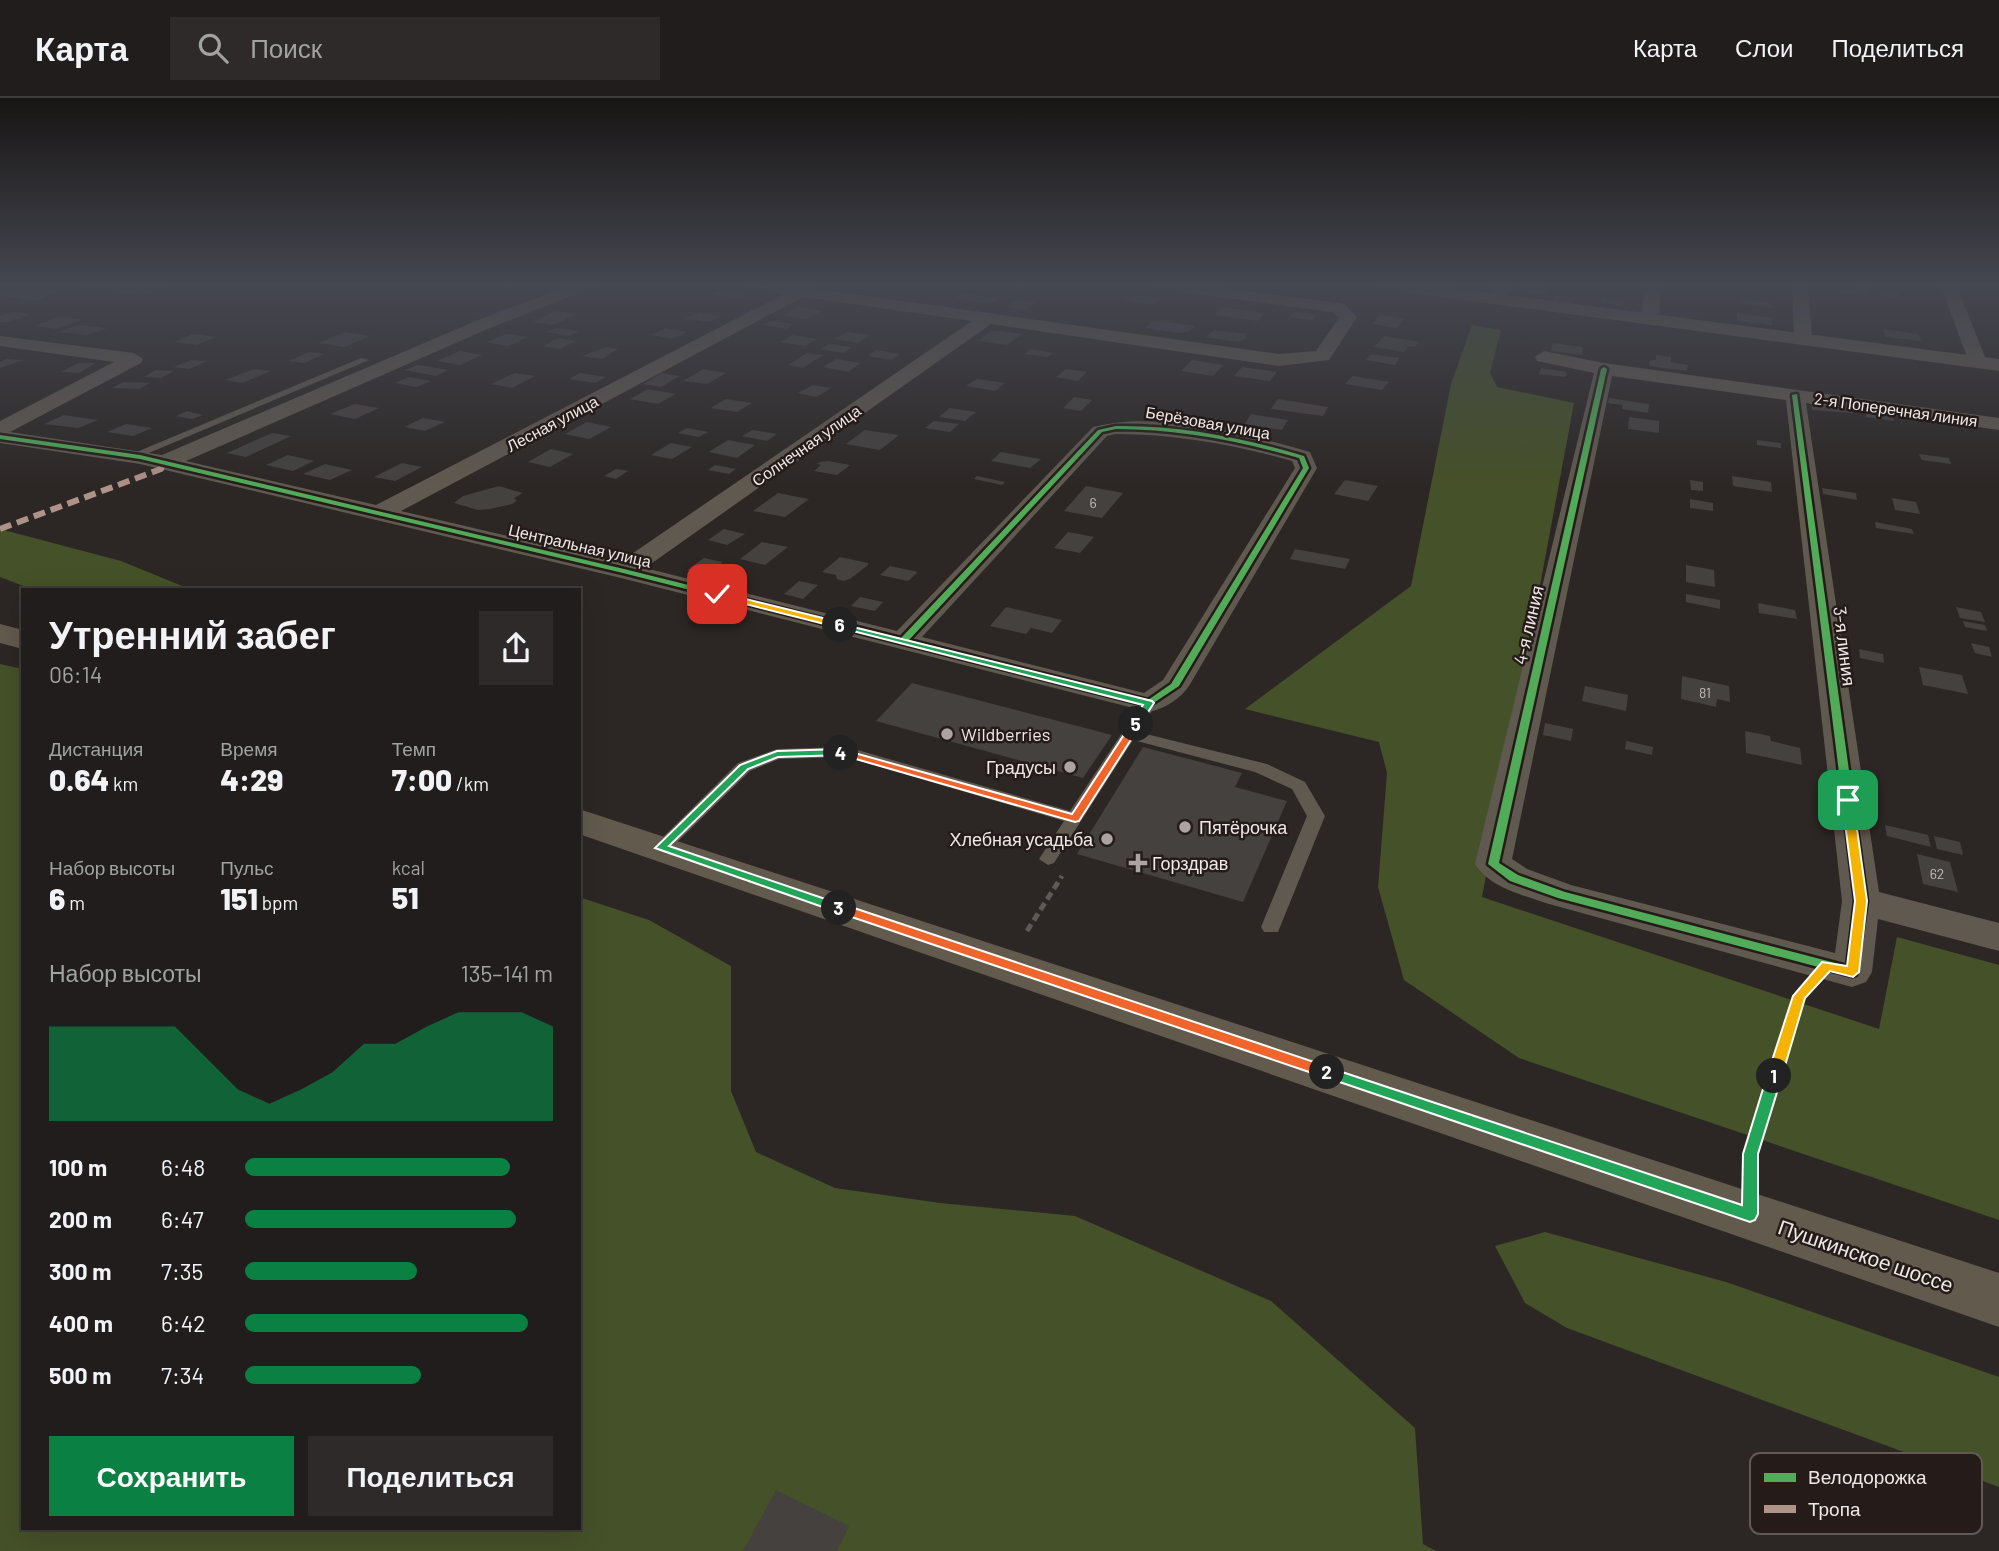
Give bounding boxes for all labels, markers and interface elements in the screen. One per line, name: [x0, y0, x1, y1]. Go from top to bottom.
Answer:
search box: [170, 17, 660, 80]
text: Карта: [35, 28, 128, 68]
icon: search: [194, 29, 232, 67]
text: Поиск: [250, 32, 322, 63]
text: Карта: [1633, 33, 1697, 62]
text: Слои: [1735, 33, 1793, 62]
text: Поделиться: [1831, 33, 1964, 62]
street label: 2-я Поперечная линия: [1813, 388, 1979, 430]
street label: Лесная улица: [503, 391, 601, 455]
street label: Солнечная улица: [748, 400, 864, 490]
street label: Берёзовая улица: [1144, 402, 1272, 442]
house number: 6: [1089, 494, 1097, 511]
street label: Центральная улица: [507, 519, 653, 571]
pin: [687, 564, 747, 624]
icon: check: [698, 575, 736, 613]
street label: 4-я линия: [1508, 583, 1548, 667]
street label: 3-я линия: [1829, 605, 1861, 687]
pin: 6: [822, 608, 858, 642]
text: Утренний забег: [49, 611, 336, 657]
button: share: [479, 611, 553, 685]
text: 6: [834, 613, 845, 636]
text: 06:14: [49, 660, 102, 688]
house number: 81: [1699, 684, 1711, 701]
pin: 5: [1118, 706, 1154, 742]
text: 5: [1130, 712, 1141, 735]
place label: Wildberries: [961, 723, 1050, 745]
marker: Wildberries: [939, 726, 955, 742]
pin: 4: [824, 736, 858, 770]
text: Дистанция: [49, 737, 143, 760]
text: Время: [220, 737, 278, 760]
text: Темп: [392, 737, 436, 760]
text: 4: [835, 741, 846, 764]
place label: Градусы: [986, 756, 1056, 778]
marker: Градусы: [1062, 759, 1078, 775]
text: 0.64: [49, 761, 109, 797]
text: 4:29: [220, 761, 283, 797]
text: 7:00: [392, 761, 452, 797]
pin: [1818, 770, 1878, 830]
text: km: [109, 772, 138, 795]
text: /km: [452, 772, 489, 795]
icon: arrive: [1829, 781, 1867, 819]
place label: Пятёрочка: [1199, 816, 1288, 838]
marker: Пятёрочка: [1177, 819, 1193, 835]
place label: Хлебная усадьба: [949, 828, 1094, 850]
marker: Хлебная усадьба: [1099, 831, 1115, 847]
place label: Горздрав: [1152, 852, 1228, 874]
marker: Горздрав: [1130, 855, 1146, 871]
text: Набор высоты: [49, 856, 175, 879]
text: Пульс: [220, 856, 274, 879]
text: kcal: [392, 856, 425, 879]
house number: 62: [1930, 865, 1944, 882]
text: 51: [392, 879, 419, 915]
text: 6: [49, 880, 65, 916]
text: 151: [220, 880, 258, 916]
pin: 3: [822, 890, 856, 926]
text: m: [65, 891, 85, 914]
text: bpm: [258, 891, 298, 914]
text: 3: [833, 896, 844, 919]
text: Набор высоты: [49, 959, 202, 987]
text: 135–141 m: [461, 959, 553, 987]
pin: 2: [1310, 1054, 1344, 1090]
pin: 1: [1756, 1058, 1792, 1094]
text: 2: [1321, 1060, 1332, 1083]
text: 1: [1770, 1064, 1777, 1087]
text: 100 m: [49, 1153, 107, 1181]
text: 6:48: [161, 1153, 205, 1181]
text: 200 m: [49, 1205, 112, 1233]
text: 6:47: [161, 1205, 204, 1233]
street label: Пушкинское шоссе: [1775, 1213, 1957, 1297]
text: 300 m: [49, 1257, 111, 1285]
text: 7:35: [161, 1257, 203, 1285]
text: 400 m: [49, 1309, 113, 1337]
text: 6:42: [161, 1309, 206, 1337]
text: 500 m: [49, 1361, 111, 1389]
text: 7:34: [161, 1361, 204, 1389]
button: Сохранить: [49, 1436, 294, 1516]
button: Поделиться: [308, 1436, 553, 1516]
legend: [1750, 1453, 1982, 1534]
text: Велодорожка: [1808, 1465, 1927, 1488]
text: Тропа: [1808, 1497, 1861, 1520]

